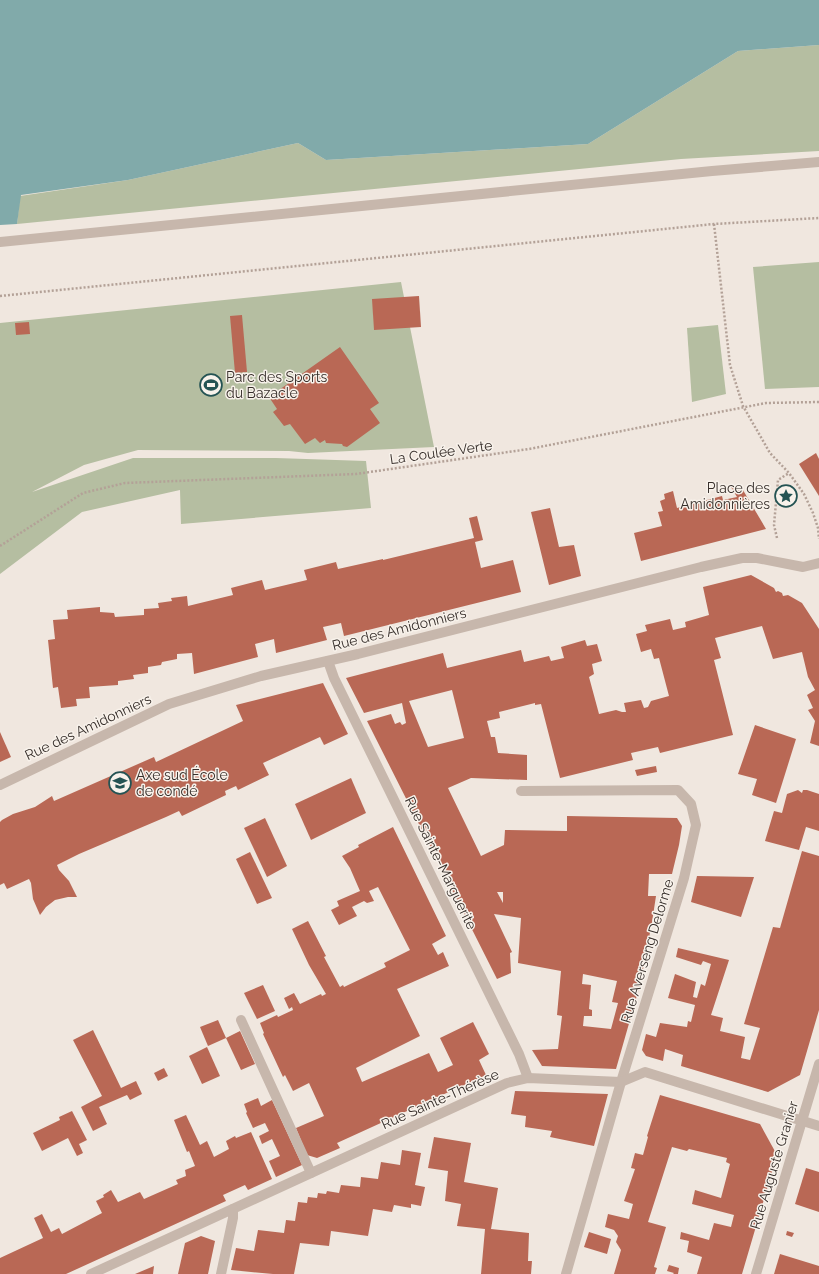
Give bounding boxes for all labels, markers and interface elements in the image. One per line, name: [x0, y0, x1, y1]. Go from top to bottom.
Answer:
place label: Parc des Sports du Bazacle: [226, 369, 328, 401]
sports icon: Parc des Sports du Bazacle: [198, 372, 224, 398]
street label: La Coulée Verte: [389, 437, 493, 467]
place label: Place des Amidonnières: [680, 480, 770, 512]
place icon: Place des Amidonnières: [773, 483, 799, 509]
street label: Rue des Amidonniers: [330, 605, 468, 653]
street label: Rue des Amidonniers: [22, 691, 154, 763]
place label: Axe sud École de condé: [136, 766, 228, 799]
school or university icon: Axe sud École de condé: [107, 770, 133, 796]
street label: Rue Sainte-Marguerite: [402, 794, 480, 932]
street label: Rue Averseng Delorme: [617, 877, 677, 1025]
street label: Rue Sainte-Thérèse: [379, 1066, 501, 1132]
street label: Rue Auguste Granier: [747, 1099, 801, 1231]

